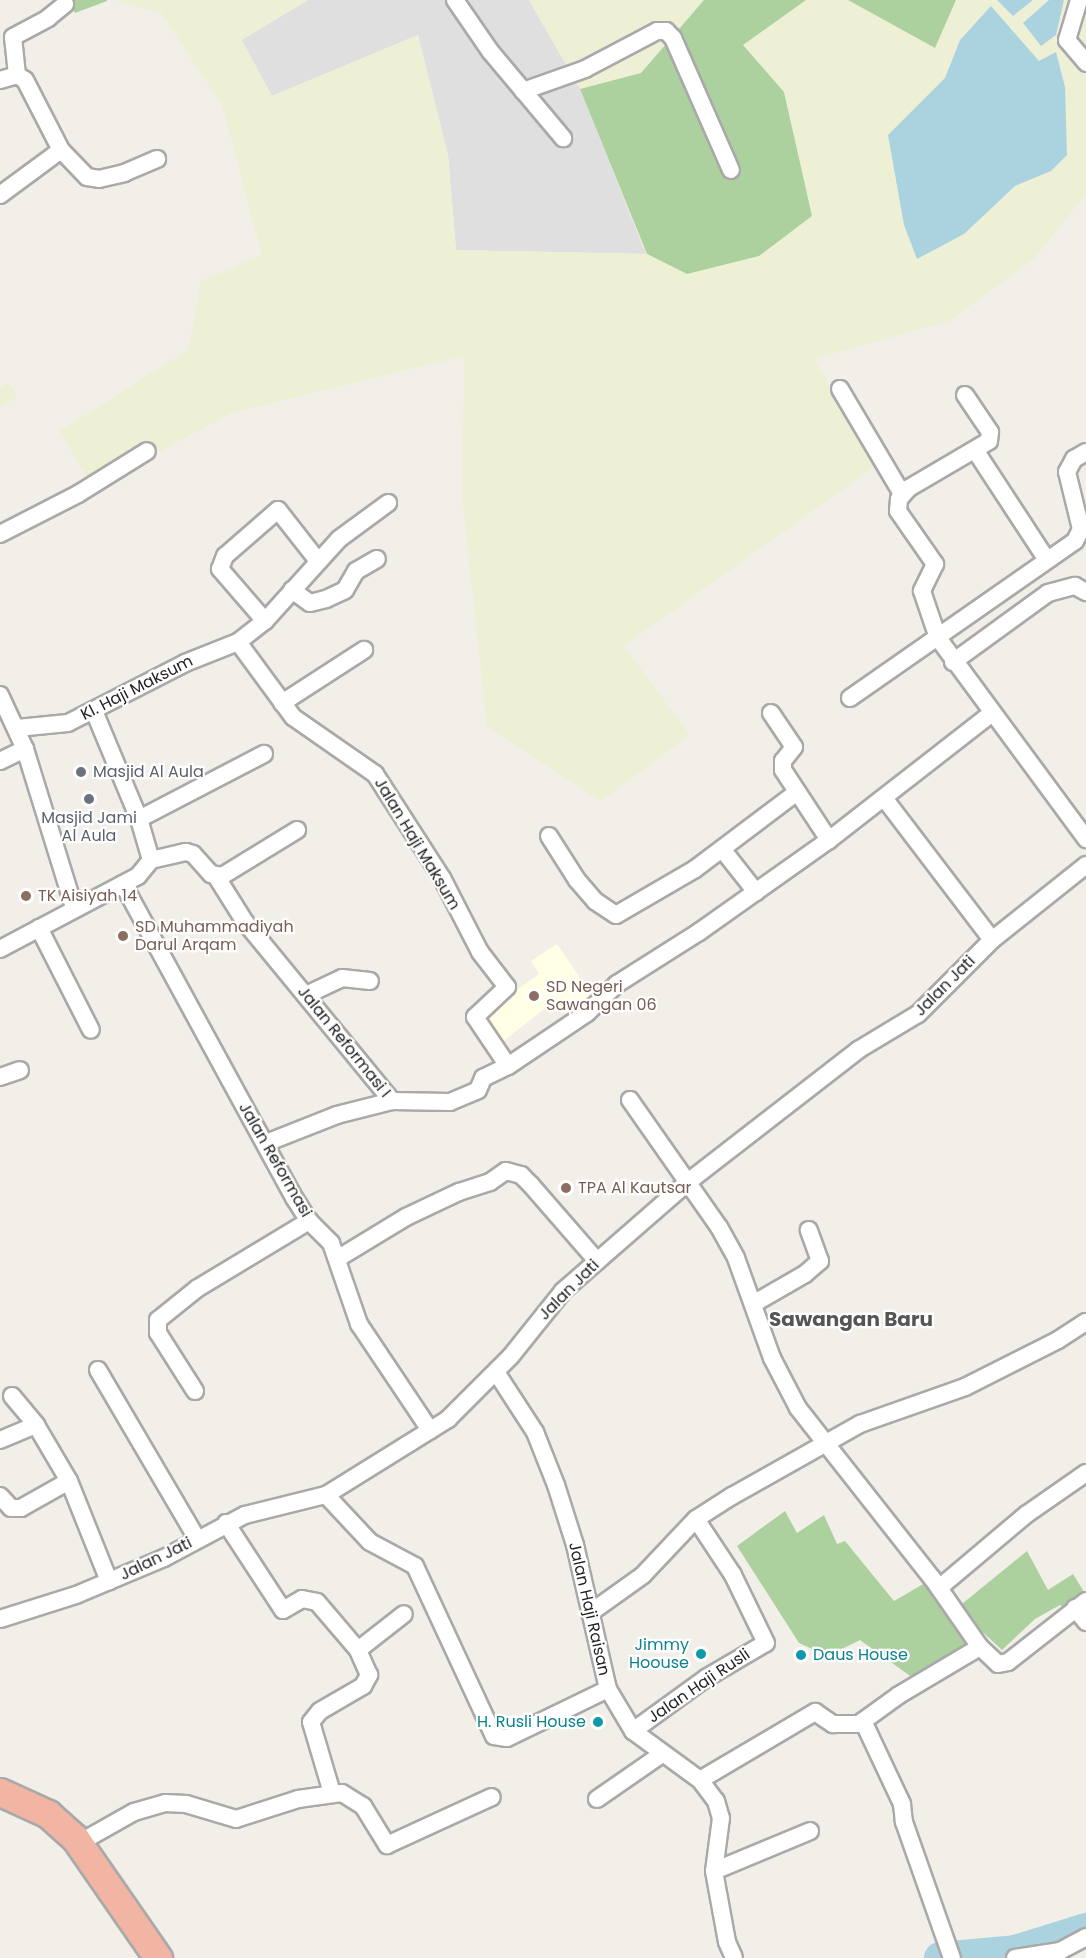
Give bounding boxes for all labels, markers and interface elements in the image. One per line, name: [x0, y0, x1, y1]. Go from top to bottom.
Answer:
street label: Kl. Haji Maksum: [78, 651, 196, 725]
place label: Masjid Al Aula: [93, 762, 204, 782]
marker: Masjid Al Aula: [74, 765, 88, 779]
street label: Jalan Haji Maksum: [370, 775, 464, 913]
marker: Masjid Jami Al Aula: [82, 792, 96, 806]
place label: Masjid Jami Al Aula: [41, 808, 137, 846]
place label: TK Aisiyah 14: [38, 886, 137, 906]
marker: TK Aisiyah 14: [19, 889, 33, 903]
place label: SD Muhammadiyah Darul Arqam: [135, 917, 294, 955]
marker: SD Muhammadiyah Darul Arqam: [116, 929, 130, 943]
street label: Jalan Jati: [911, 952, 979, 1020]
place label: SD Negeri Sawangan 06: [546, 977, 657, 1015]
street label: Jalan Reformasi I: [293, 983, 395, 1101]
marker: SD Negeri Sawangan 06: [527, 989, 541, 1003]
street label: Jalan Reformasi: [234, 1099, 316, 1221]
place label: TPA Al Kautsar: [578, 1178, 692, 1198]
marker: TPA Al Kautsar: [559, 1181, 573, 1195]
street label: Jalan Jati: [535, 1256, 603, 1324]
district label: Sawangan Baru: [769, 1307, 933, 1331]
street label: Jalan Jati: [117, 1533, 195, 1585]
street label: Jalan Haji Raisan: [564, 1540, 614, 1678]
place label: Jimmy Hoouse: [629, 1635, 689, 1673]
street label: Jalan Haji Rusli: [644, 1645, 754, 1727]
place label: Daus House: [813, 1645, 908, 1665]
marker: Jimmy Hoouse: [694, 1647, 708, 1661]
marker: Daus House: [794, 1648, 808, 1662]
place label: H. Rusli House: [477, 1712, 586, 1732]
marker: H. Rusli House: [591, 1715, 605, 1729]

